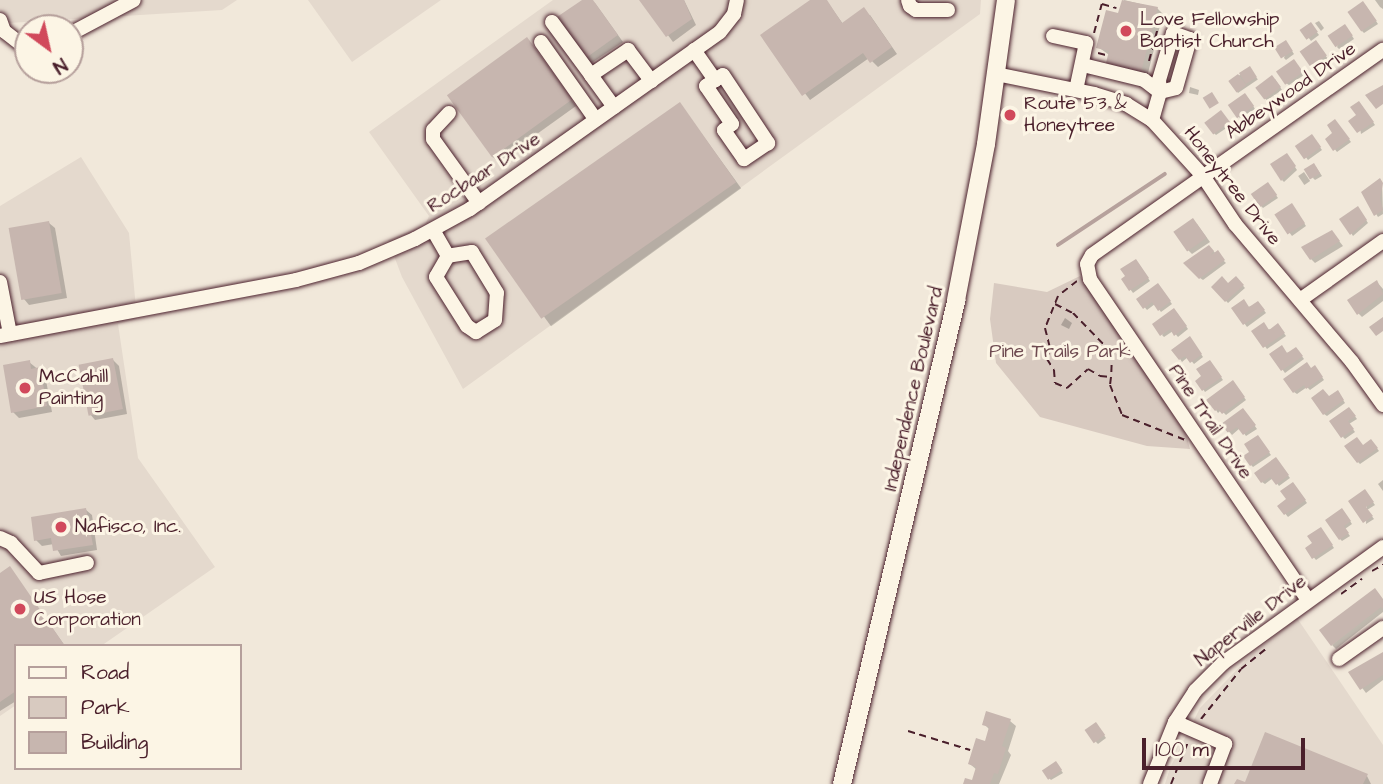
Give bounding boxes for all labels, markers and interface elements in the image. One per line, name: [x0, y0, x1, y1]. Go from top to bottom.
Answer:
place label: Love Fellowship Baptist Church: [1140, 9, 1279, 53]
north arrow: [14, 14, 84, 84]
marker: Love Fellowship Baptist Church: [1118, 23, 1134, 39]
street label: Abbeywood Drive: [1221, 37, 1361, 145]
text: N: [47, 51, 72, 80]
place label: Route 53 & Honeytree: [1024, 93, 1127, 137]
marker: Route 53 & Honeytree: [1002, 107, 1018, 123]
street label: Honeytree Drive: [1179, 122, 1285, 250]
street label: Rocbaar Drive: [423, 128, 545, 218]
street label: Independence Boulevard: [879, 285, 949, 493]
park label: Pine Trails Park: [989, 341, 1131, 363]
street label: Pine Trail Drive: [1163, 360, 1257, 484]
place label: McCahill Painting: [39, 366, 108, 410]
marker: McCahill Painting: [17, 380, 33, 396]
place label: Nafisco, Inc.: [75, 516, 181, 538]
marker: Nafisco, Inc.: [53, 519, 69, 535]
street label: Naperville Drive: [1191, 570, 1311, 672]
place label: US Hose Corporation: [34, 587, 141, 631]
marker: US Hose Corporation: [12, 601, 28, 617]
legend: [14, 644, 242, 770]
text: Road: [81, 658, 129, 687]
text: Park: [81, 693, 130, 722]
scale bar: [1145, 724, 1308, 768]
text: Building: [81, 728, 148, 757]
text: 100 m: [1155, 735, 1209, 764]

